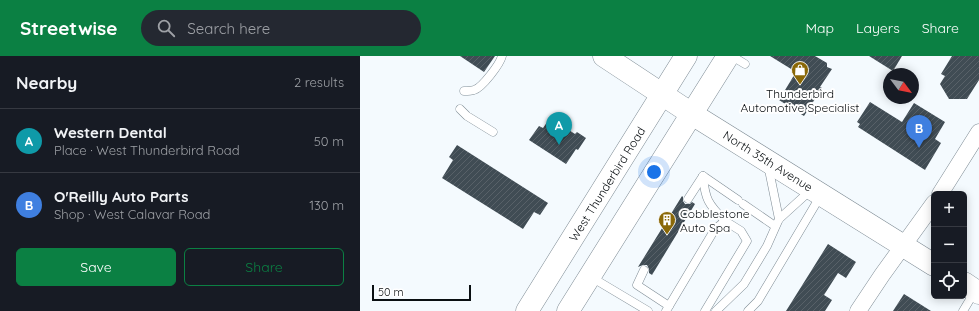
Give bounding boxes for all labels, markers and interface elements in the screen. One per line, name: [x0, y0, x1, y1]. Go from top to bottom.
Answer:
search box: [141, 10, 421, 46]
text: Streetwise: [20, 16, 117, 40]
icon: search: [155, 17, 177, 39]
text: Search here: [187, 19, 270, 38]
text: Map: [805, 19, 834, 37]
text: Layers: [856, 19, 900, 37]
text: Share: [922, 19, 959, 37]
shop icon: Thunderbird Automotive Specialist: [790, 60, 810, 85]
north arrow: [883, 68, 919, 104]
text: Nearby: [16, 72, 77, 93]
text: 2 results: [294, 74, 344, 90]
place label: Thunderbird Automotive Specialist: [741, 86, 859, 115]
pin: A: [546, 112, 572, 145]
pin: B: [906, 115, 932, 148]
text: Western Dental: [54, 123, 167, 142]
street label: West Thunderbird Road: [566, 124, 648, 244]
street label: North 35th Avenue: [720, 127, 816, 195]
text: A: [25, 133, 33, 149]
text: 50 m: [314, 133, 344, 149]
text: Place · West Thunderbird Road: [54, 142, 240, 158]
your location: [644, 162, 664, 182]
text: O'Reilly Auto Parts: [54, 187, 189, 206]
map controls: [931, 191, 967, 299]
button: +: [931, 191, 967, 227]
text: B: [25, 197, 33, 213]
text: 130 m: [309, 197, 344, 213]
text: Shop · West Calavar Road: [54, 206, 210, 222]
place label: Cobblestone Auto Spa: [680, 206, 750, 235]
building icon: Cobblestone Auto Spa: [657, 210, 677, 235]
button: −: [931, 227, 967, 263]
button: Save: [16, 248, 176, 286]
button: Share: [184, 248, 344, 286]
button: locate: [931, 263, 967, 299]
scale bar: [372, 283, 471, 302]
text: 50 m: [378, 285, 404, 299]

